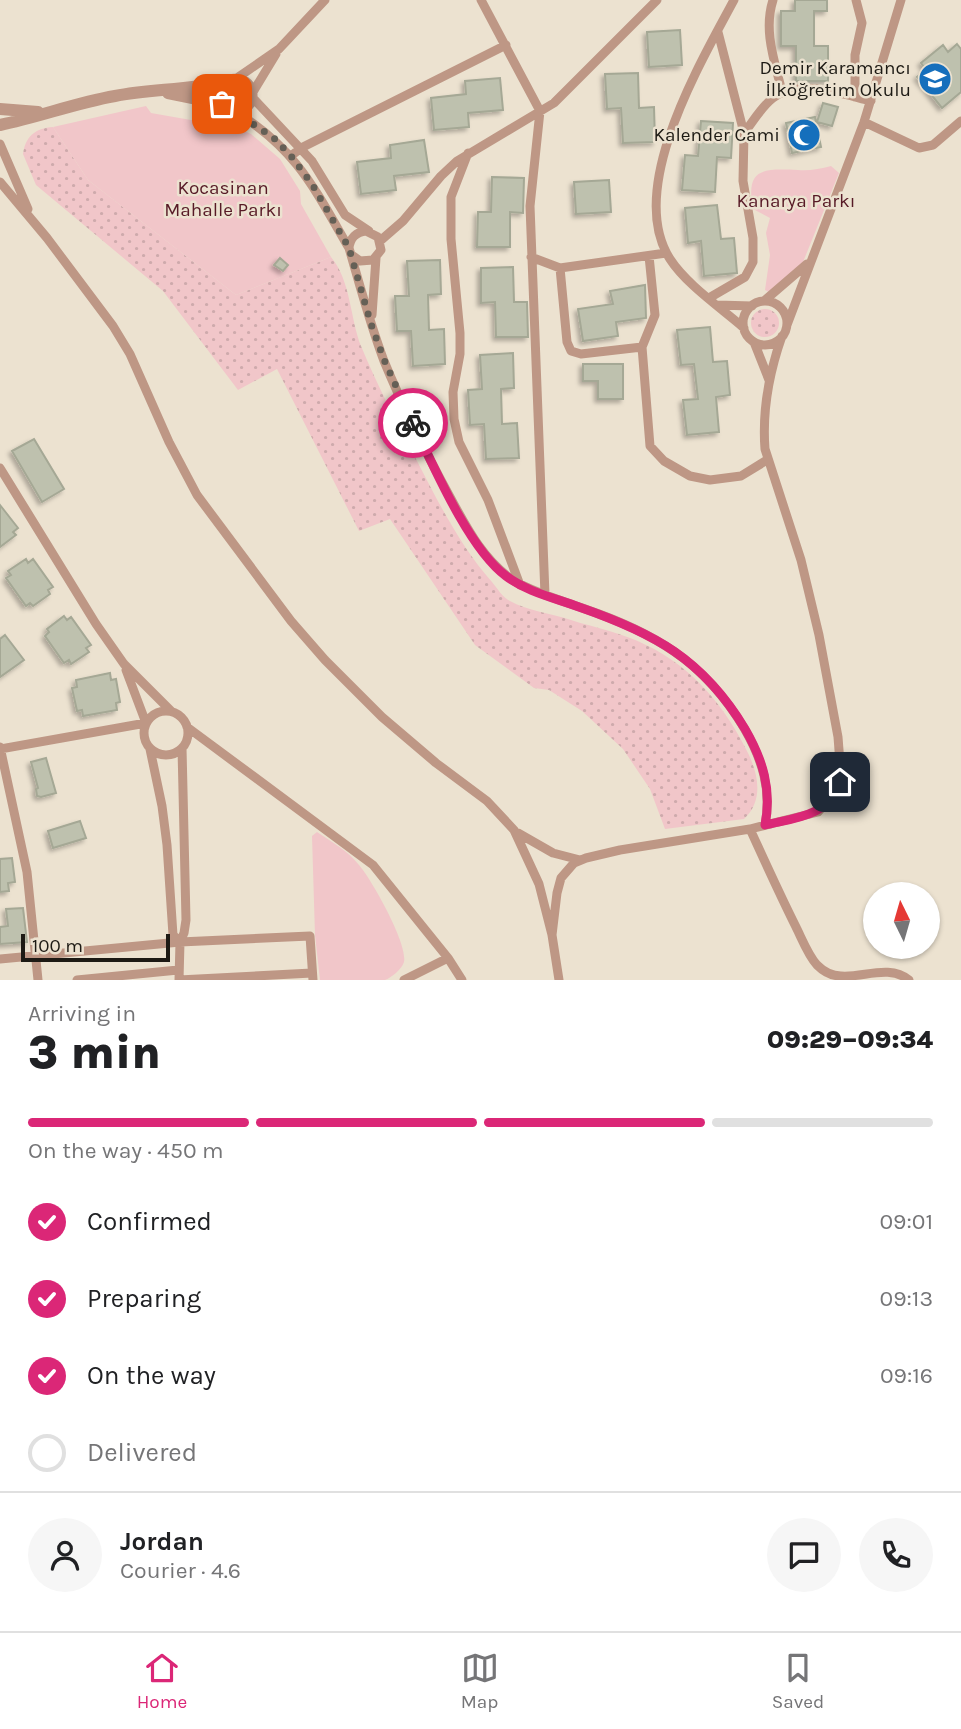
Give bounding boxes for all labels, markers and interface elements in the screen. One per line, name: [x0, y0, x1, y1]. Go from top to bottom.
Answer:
place label: Demir Karamancı İlköğretim Okulu: [759, 57, 911, 101]
school or university icon: Demir Karamancı İlköğretim Okulu: [916, 60, 954, 98]
pin: [192, 74, 252, 134]
icon: bag: [203, 85, 241, 123]
mosque icon: Kalender Cami: [785, 116, 823, 154]
place label: Kalender Cami: [654, 124, 780, 146]
park label: Kocasinan Mahalle Parkı: [164, 177, 282, 221]
park label: Kanarya Parkı: [737, 190, 855, 212]
courier: [378, 388, 448, 458]
icon: bike: [394, 404, 432, 442]
pin: [810, 752, 870, 812]
icon: home: [821, 763, 859, 801]
north arrow: [863, 882, 940, 959]
map controls: [863, 882, 940, 959]
scale bar: [21, 931, 170, 963]
text: 100 m: [32, 935, 83, 957]
text: Arriving in: [28, 1000, 136, 1027]
text: 09:29–09:34: [767, 1024, 933, 1055]
text: 3 min: [28, 1026, 161, 1080]
text: On the way · 450 m: [28, 1137, 224, 1164]
icon: check: [28, 1203, 66, 1241]
text: Confirmed: [87, 1206, 212, 1237]
text: 09:01: [879, 1208, 933, 1235]
icon: check: [28, 1280, 66, 1318]
text: Preparing: [87, 1283, 201, 1314]
text: 09:13: [880, 1285, 933, 1312]
icon: check: [28, 1357, 66, 1395]
text: On the way: [87, 1360, 216, 1391]
text: 09:16: [880, 1362, 933, 1389]
text: Delivered: [87, 1437, 197, 1468]
button: person: [28, 1518, 102, 1592]
button: chat: [767, 1518, 841, 1592]
button: phone: [859, 1518, 933, 1592]
text: Jordan: [120, 1526, 204, 1557]
text: Courier · 4.6: [120, 1557, 241, 1584]
tab: Home: [137, 1649, 187, 1713]
tab: Map: [461, 1649, 499, 1713]
tab: Saved: [772, 1649, 824, 1713]

